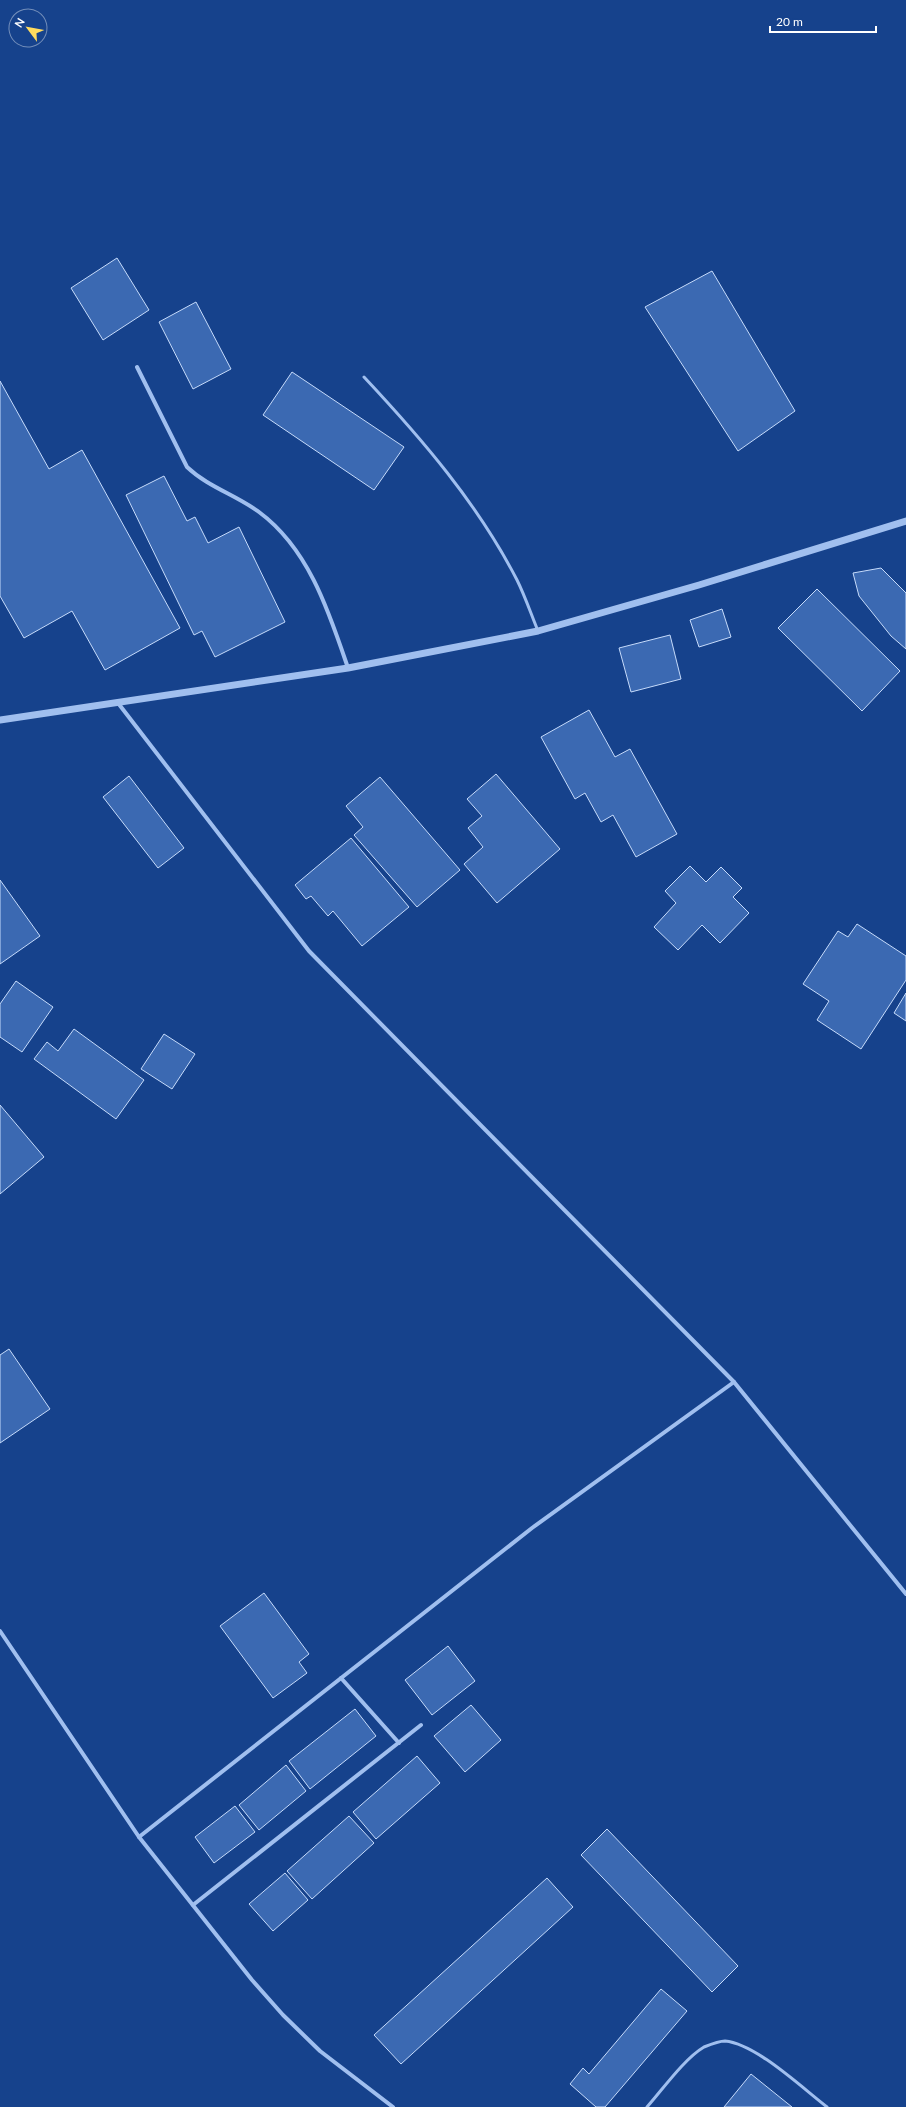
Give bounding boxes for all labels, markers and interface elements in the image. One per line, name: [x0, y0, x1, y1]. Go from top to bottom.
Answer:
north arrow: [8, 8, 48, 48]
scale bar: [770, 8, 876, 34]
text: 20 m: [776, 14, 803, 29]
text: N: [11, 15, 27, 29]

